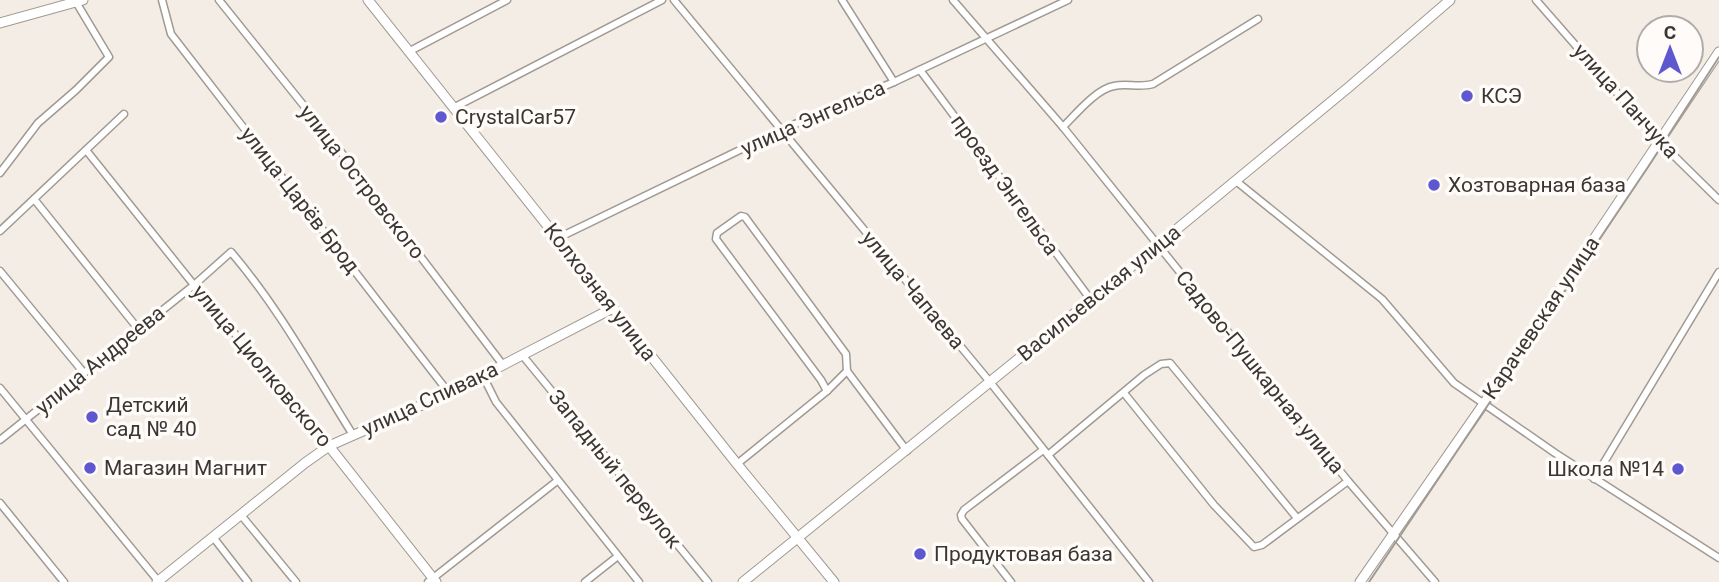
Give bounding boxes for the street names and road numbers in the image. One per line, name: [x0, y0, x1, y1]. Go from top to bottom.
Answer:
street label: улица Панчука: [1568, 39, 1684, 163]
street label: улица Энгельса: [737, 76, 889, 160]
street label: улица Островского: [294, 100, 430, 264]
street label: проезд Энгельса: [946, 110, 1064, 260]
street label: улица Царёв Брод: [236, 122, 365, 278]
street label: Колхозная улица: [539, 218, 661, 366]
street label: Васильевская улица: [1013, 220, 1185, 366]
street label: улица Чапаева: [857, 226, 969, 354]
street label: Карачевская улица: [1478, 232, 1604, 404]
street label: Садово-Пушкарная улица: [1171, 266, 1349, 478]
street label: улица Циолковского: [187, 280, 337, 452]
street label: улица Андреева: [31, 301, 169, 419]
street label: улица Спивака: [358, 357, 502, 441]
street label: Западный переулок: [544, 385, 687, 554]

